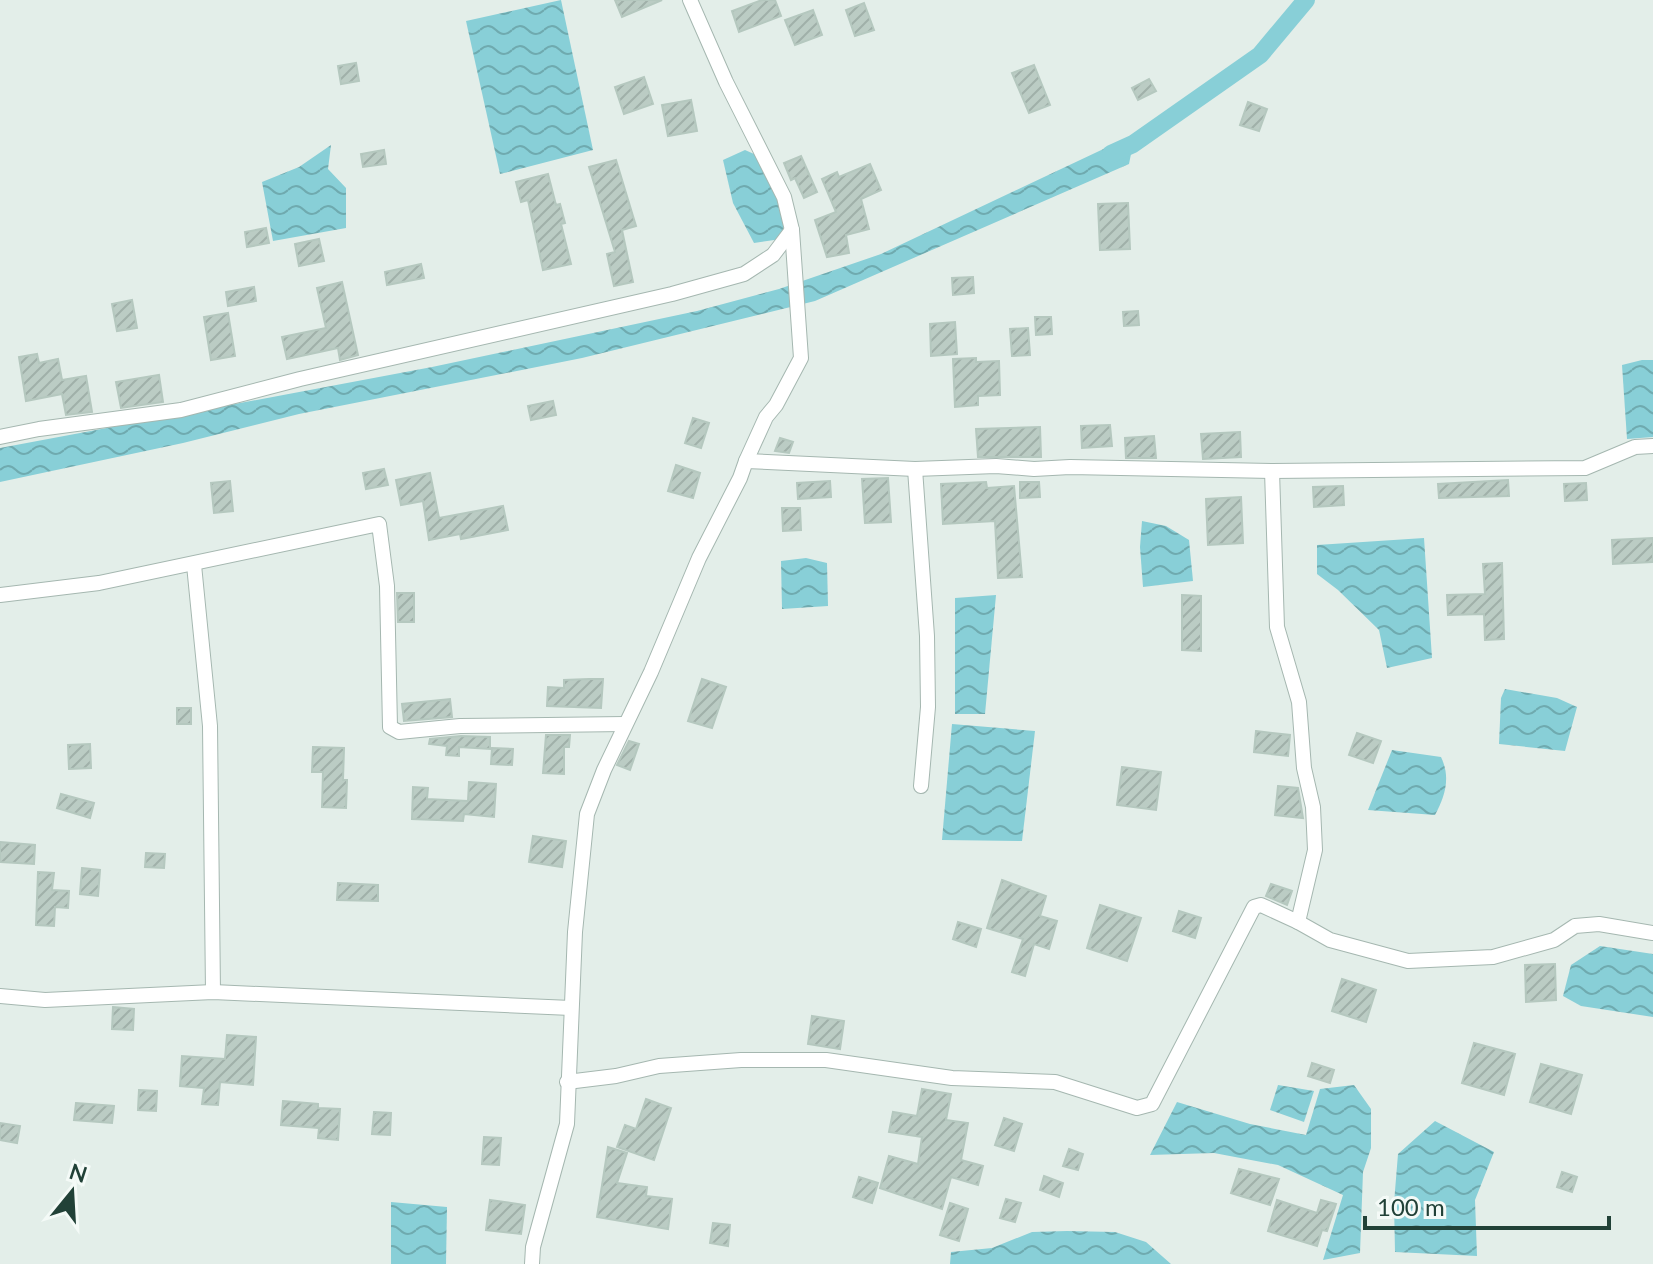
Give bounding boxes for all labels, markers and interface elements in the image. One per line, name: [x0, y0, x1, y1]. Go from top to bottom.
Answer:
north arrow: [32, 1152, 112, 1232]
text: N: [66, 1157, 91, 1188]
scale bar: [1365, 1180, 1609, 1230]
text: 100 m: [1377, 1192, 1445, 1221]

